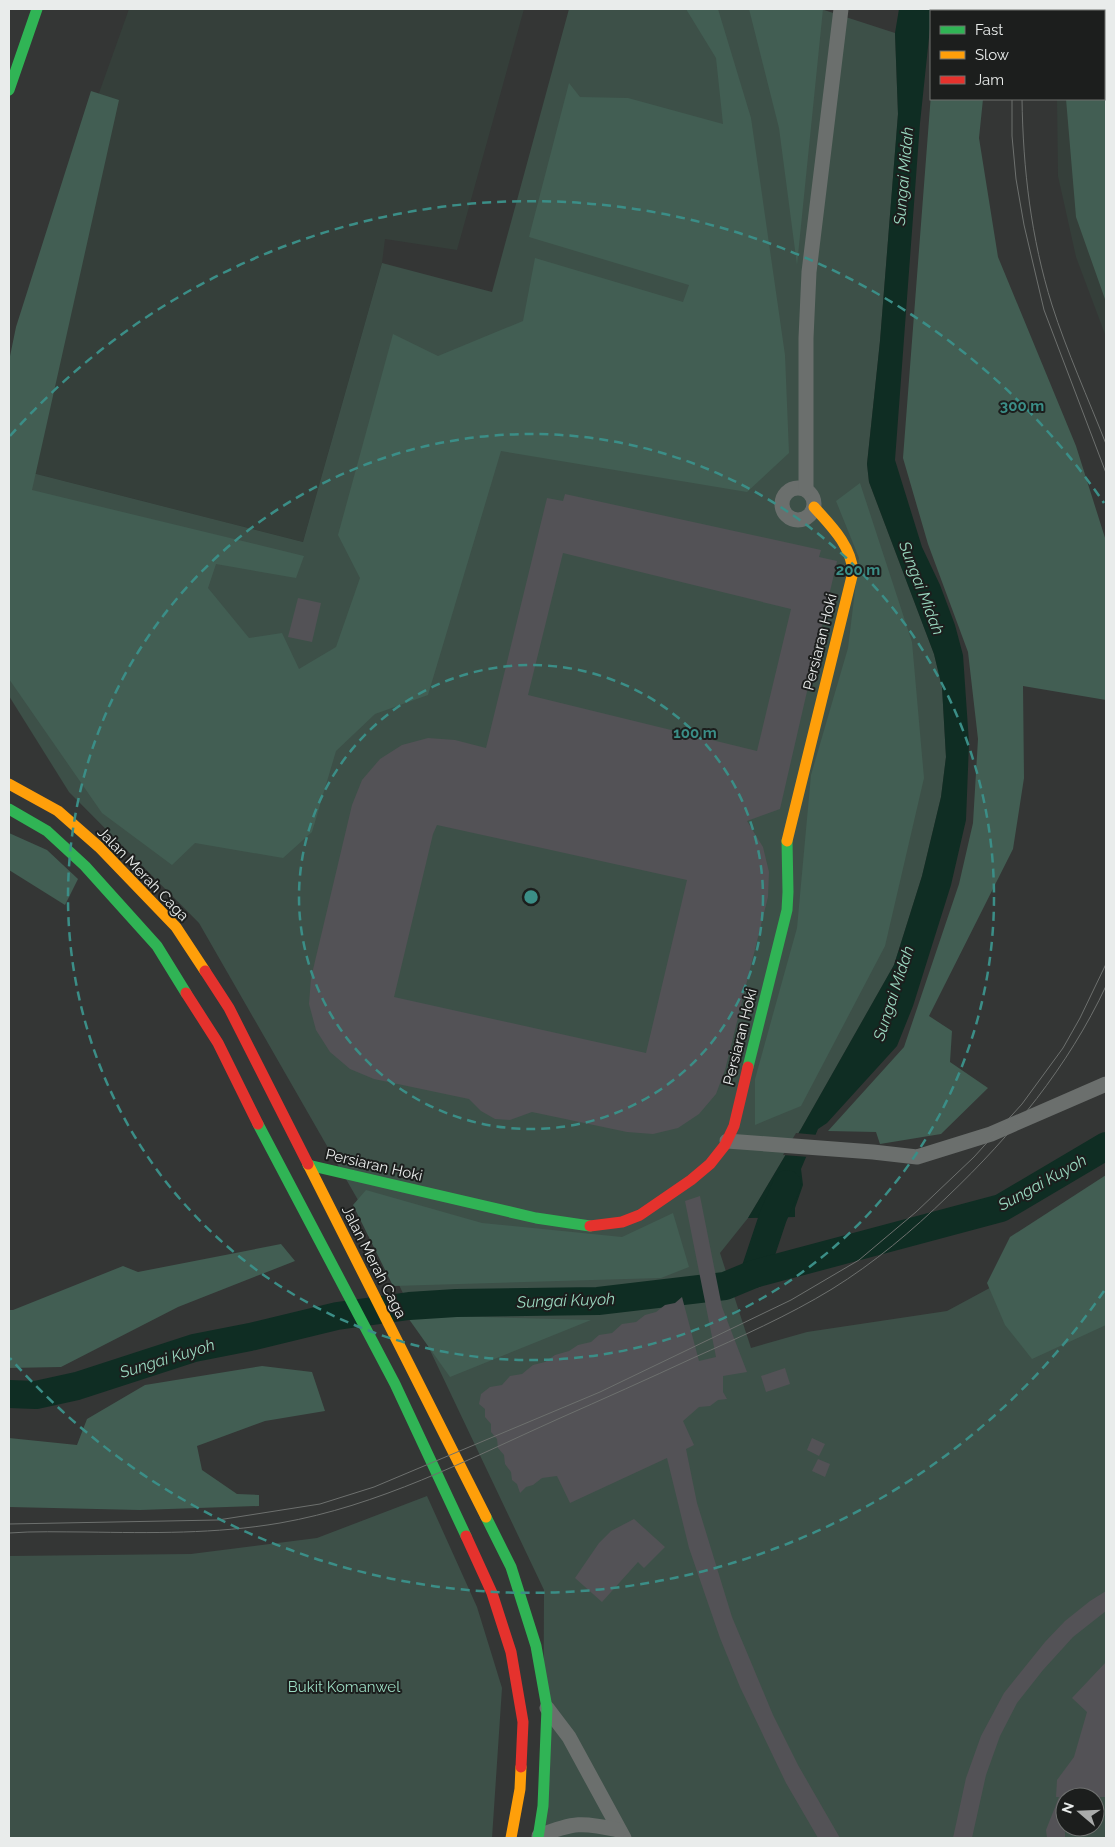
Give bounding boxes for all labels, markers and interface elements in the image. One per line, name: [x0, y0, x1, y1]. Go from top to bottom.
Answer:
legend: [930, 10, 1105, 100]
text: Fast: [975, 21, 1003, 39]
text: Slow: [975, 46, 1009, 64]
text: Jam: [975, 71, 1004, 89]
water label: Sungai Midah: [890, 126, 917, 227]
text: 300 m: [1000, 397, 1044, 415]
water label: Sungai Midah: [895, 538, 948, 638]
text: 200 m: [836, 561, 880, 579]
street label: Persiaran Hoki: [799, 592, 841, 692]
text: 100 m: [673, 724, 717, 742]
street label: Jalan Merah Caga: [94, 823, 192, 925]
centre of rings: [522, 888, 540, 906]
water label: Sungai Midah: [869, 943, 918, 1044]
street label: Persiaran Hoki: [719, 987, 761, 1087]
street label: Persiaran Hoki: [324, 1145, 424, 1185]
water label: Sungai Kuyoh: [994, 1150, 1090, 1215]
street label: Jalan Merah Caga: [338, 1203, 410, 1321]
water label: Sungai Kuyoh: [516, 1289, 615, 1312]
water label: Sungai Kuyoh: [116, 1335, 217, 1382]
park label: Bukit Komanwel: [288, 1678, 401, 1696]
north arrow: [1055, 1787, 1105, 1837]
text: N: [1058, 1800, 1077, 1815]

